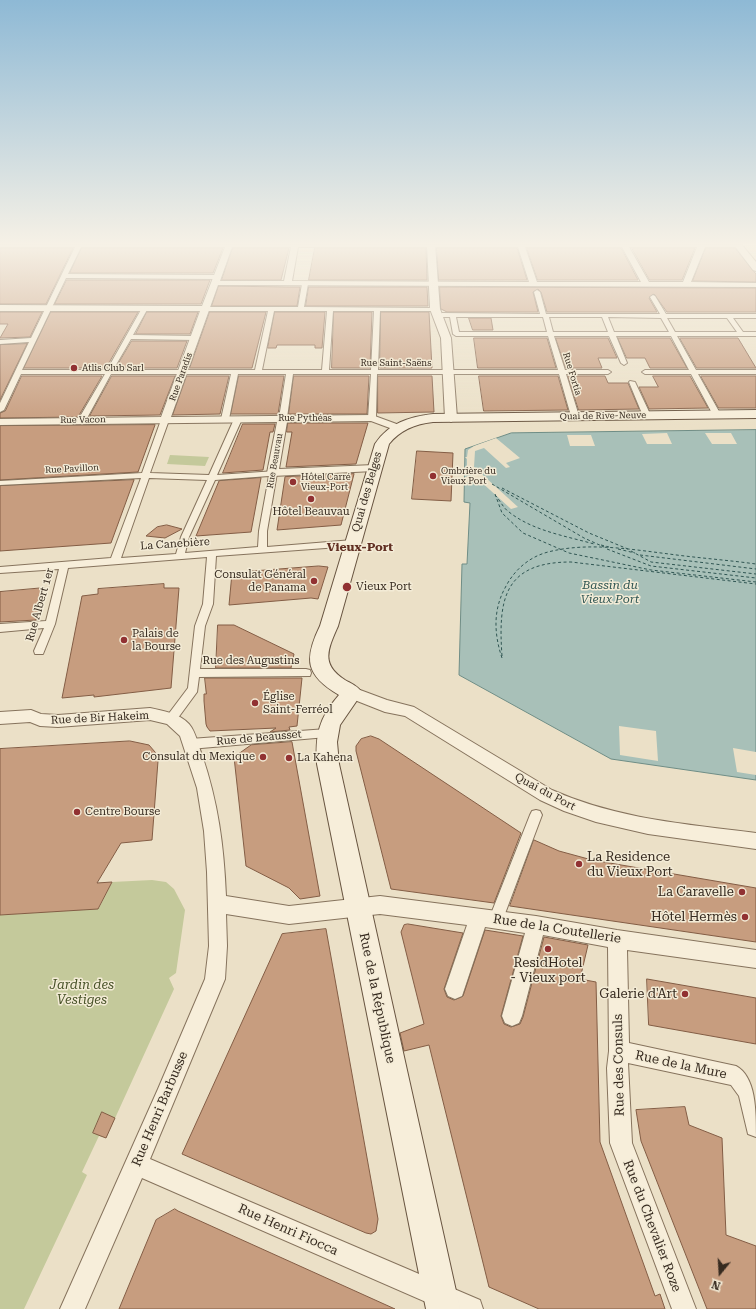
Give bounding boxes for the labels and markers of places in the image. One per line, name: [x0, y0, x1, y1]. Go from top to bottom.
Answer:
marker: Atlis Club Sarl: [69, 363, 79, 373]
place label: Atlis Club Sarl: [82, 363, 144, 373]
place label: Ombrière du Vieux Port: [441, 466, 496, 487]
marker: Ombrière du Vieux Port: [428, 471, 438, 481]
place label: Hôtel Carré Vieux-Port: [301, 472, 351, 493]
marker: Hôtel Carré Vieux-Port: [288, 477, 298, 487]
marker: Hôtel Beauvau: [306, 494, 316, 504]
place label: Hôtel Beauvau: [273, 505, 349, 519]
place label: Consulat Général de Panama: [214, 568, 306, 594]
marker: Consulat Général de Panama: [309, 576, 319, 586]
place label: Vieux Port: [356, 580, 412, 594]
marker: Vieux Port: [341, 581, 353, 593]
place label: Palais de la Bourse: [132, 627, 181, 653]
marker: Palais de la Bourse: [119, 635, 129, 645]
place label: Église Saint-Ferréol: [263, 690, 333, 716]
marker: Église Saint-Ferréol: [250, 698, 260, 708]
place label: Consulat du Mexique: [142, 750, 255, 764]
place label: La Kahena: [297, 751, 353, 765]
marker: Consulat du Mexique: [258, 752, 268, 762]
marker: La Kahena: [284, 753, 294, 763]
place label: Centre Bourse: [85, 805, 160, 819]
marker: Centre Bourse: [72, 807, 82, 817]
place label: La Residence du Vieux Port: [587, 849, 673, 880]
marker: La Residence du Vieux Port: [574, 859, 584, 869]
place label: La Caravelle: [658, 884, 734, 900]
marker: La Caravelle: [737, 887, 747, 897]
place label: Hôtel Hermès: [651, 909, 737, 925]
marker: Hôtel Hermès: [740, 912, 750, 922]
marker: ResidHotel - Vieux port: [543, 944, 553, 954]
place label: ResidHotel - Vieux port: [510, 955, 586, 986]
place label: Galerie d'Art: [599, 986, 677, 1002]
marker: Galerie d'Art: [680, 989, 690, 999]

